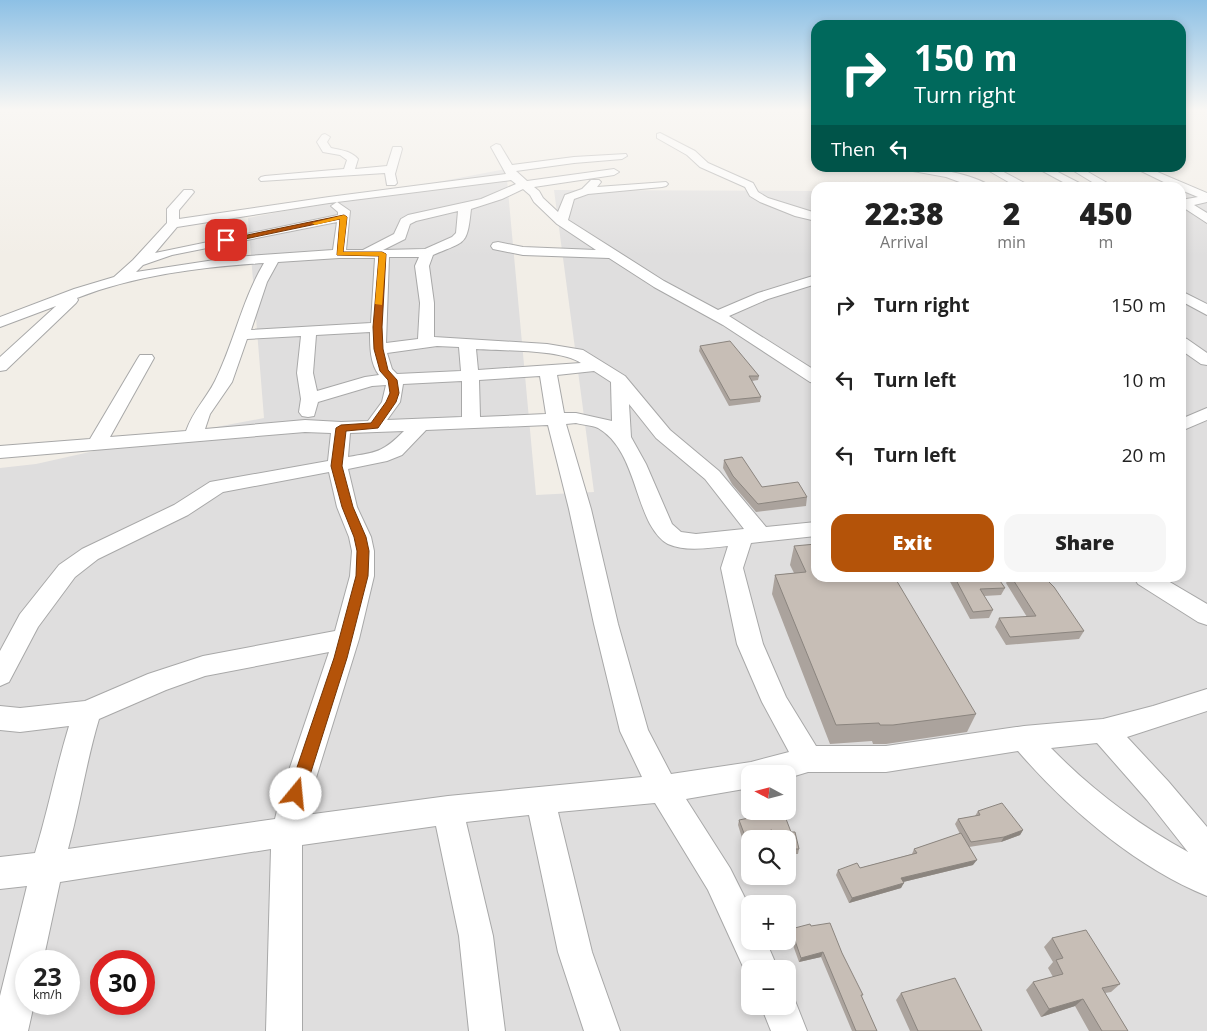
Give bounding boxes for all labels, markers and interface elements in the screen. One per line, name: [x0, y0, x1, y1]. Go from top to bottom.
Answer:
text: 150 m: [914, 34, 1018, 81]
icon: right: [831, 40, 896, 105]
text: Turn right: [914, 79, 1016, 109]
icon: left: [885, 135, 913, 163]
text: Then: [831, 136, 875, 162]
text: 22:38: [865, 193, 944, 234]
text: 2: [1003, 193, 1020, 234]
text: 450: [1080, 193, 1132, 234]
pin: [205, 219, 247, 261]
icon: arrive: [212, 226, 240, 254]
text: Arrival: [880, 231, 928, 253]
text: min: [997, 231, 1026, 253]
text: m: [1099, 231, 1113, 253]
icon: right: [831, 291, 859, 319]
text: Turn right: [874, 292, 969, 318]
text: 150 m: [1111, 292, 1166, 318]
icon: left: [831, 366, 859, 394]
text: Turn left: [874, 367, 956, 393]
text: 10 m: [1122, 367, 1166, 393]
icon: left: [831, 441, 859, 469]
text: Turn left: [874, 442, 956, 468]
text: 20 m: [1122, 442, 1166, 468]
button: Exit: [831, 514, 994, 572]
button: Share: [1004, 514, 1166, 572]
north arrow: [741, 765, 796, 820]
map controls: [741, 765, 796, 1015]
position arrow: [269, 767, 321, 819]
button: search: [741, 830, 796, 885]
button: +: [741, 895, 796, 950]
speed limit sign: 30: [90, 950, 155, 1015]
text: 23: [33, 959, 62, 993]
button: −: [741, 960, 796, 1015]
text: km/h: [33, 986, 62, 1003]

